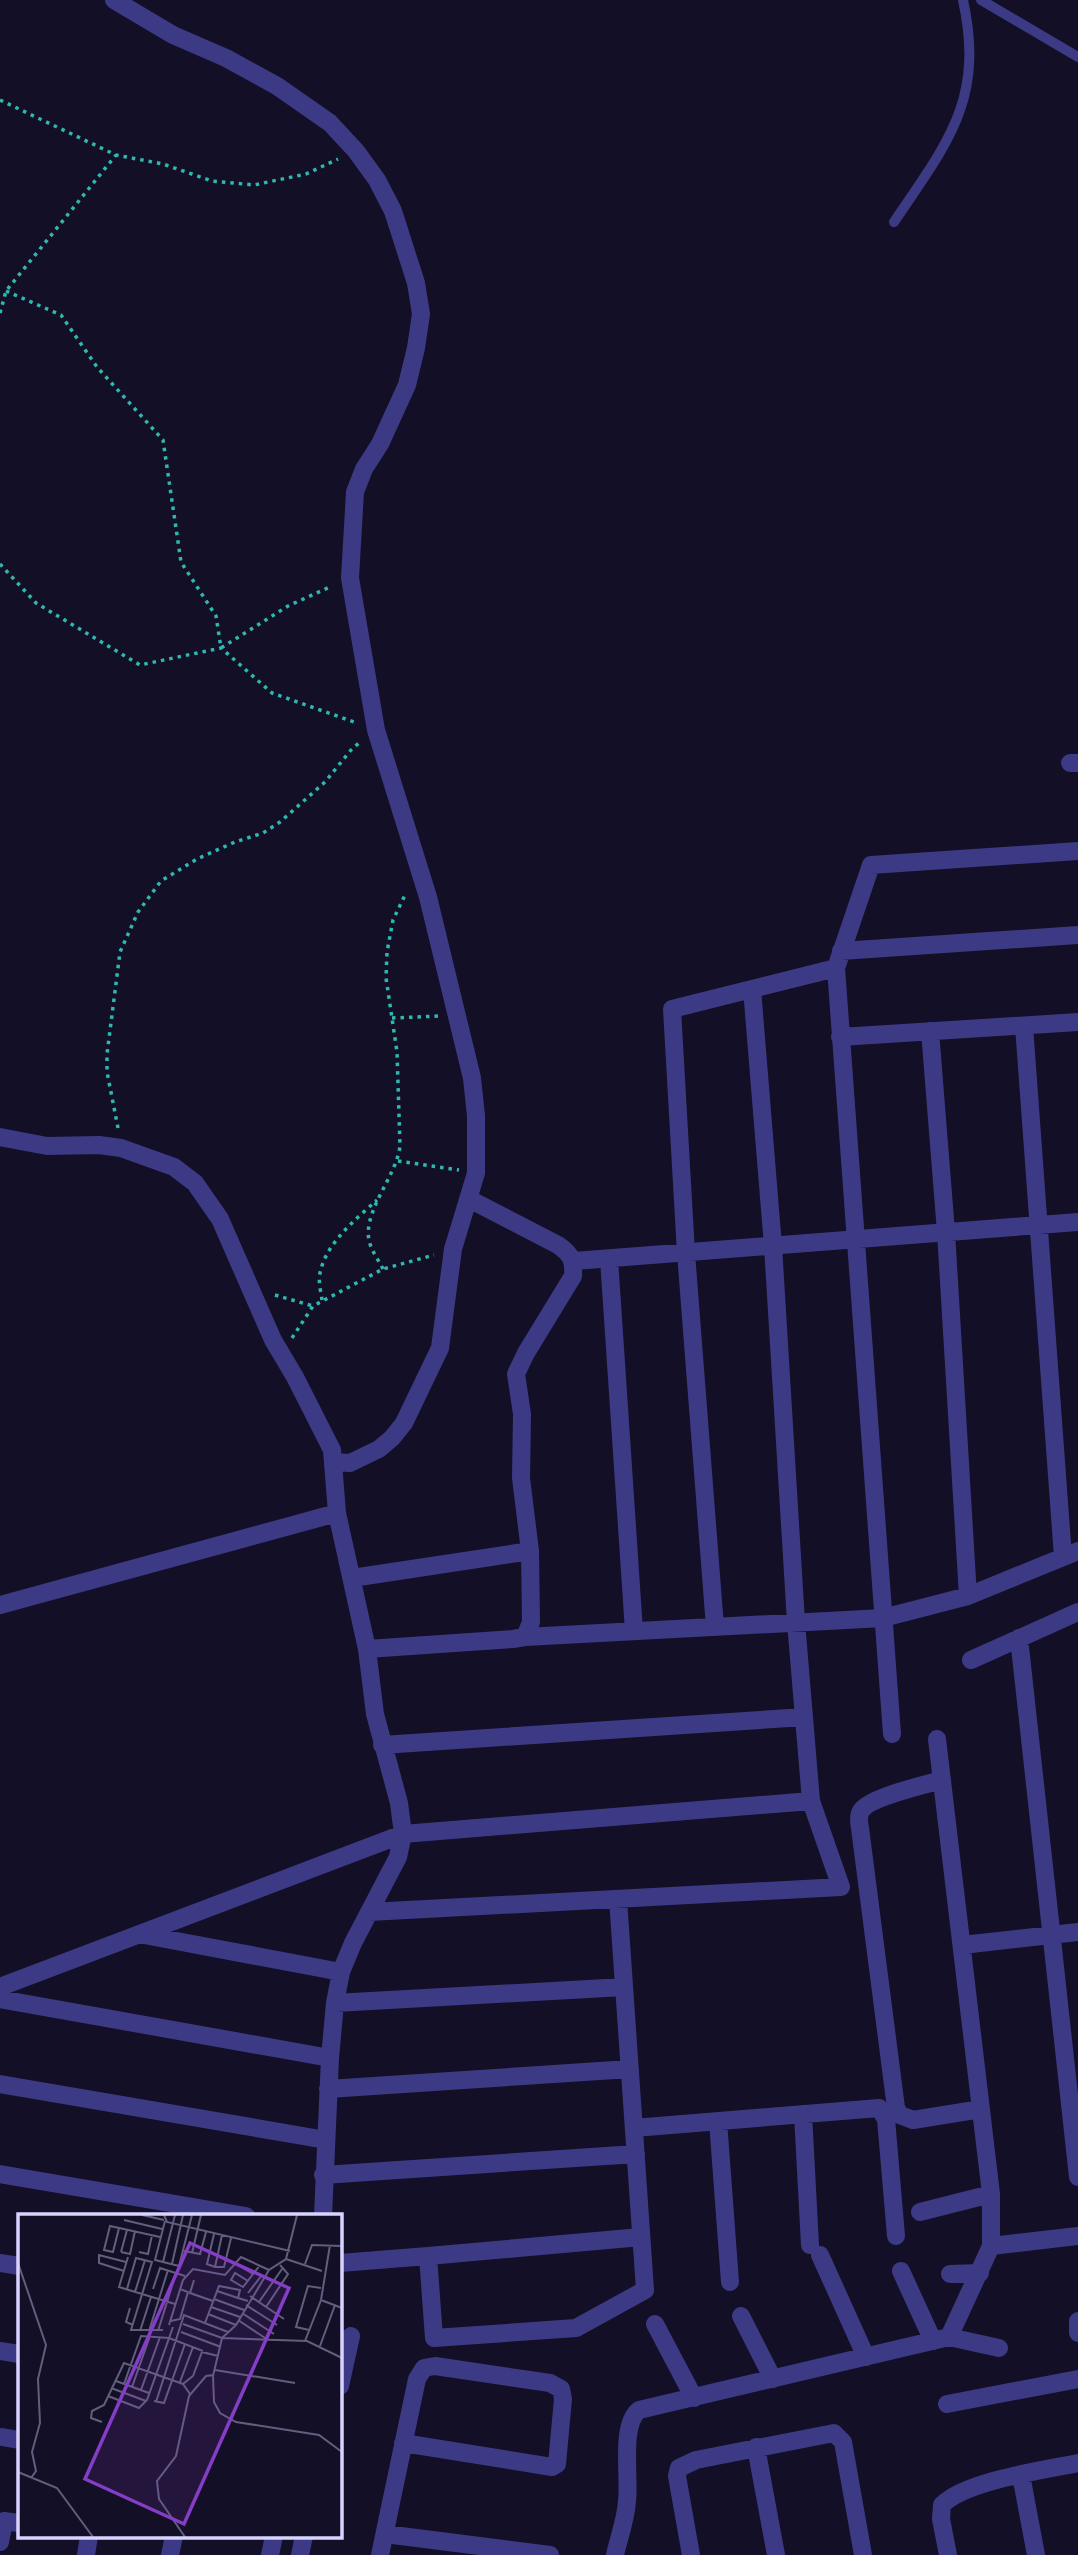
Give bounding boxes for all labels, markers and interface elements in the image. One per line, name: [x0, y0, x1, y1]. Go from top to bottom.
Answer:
inset map: [18, 2214, 341, 2538]

